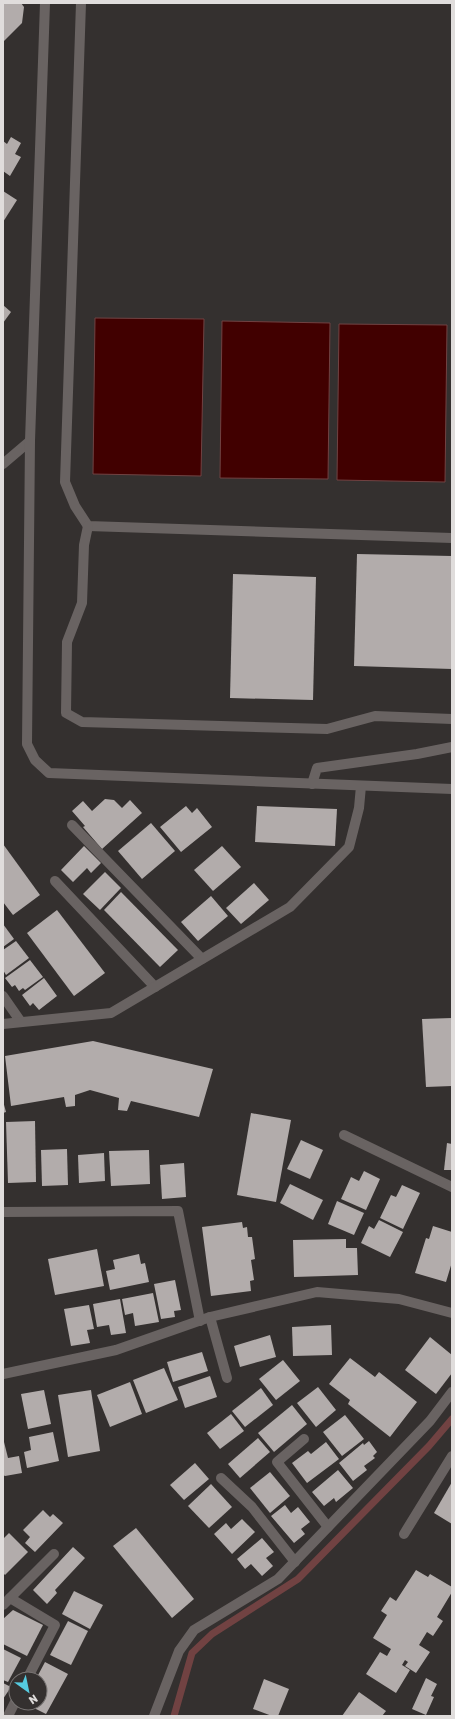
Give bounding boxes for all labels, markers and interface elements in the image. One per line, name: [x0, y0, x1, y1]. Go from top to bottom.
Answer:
north arrow: [8, 1671, 48, 1711]
text: N: [26, 1691, 40, 1707]

